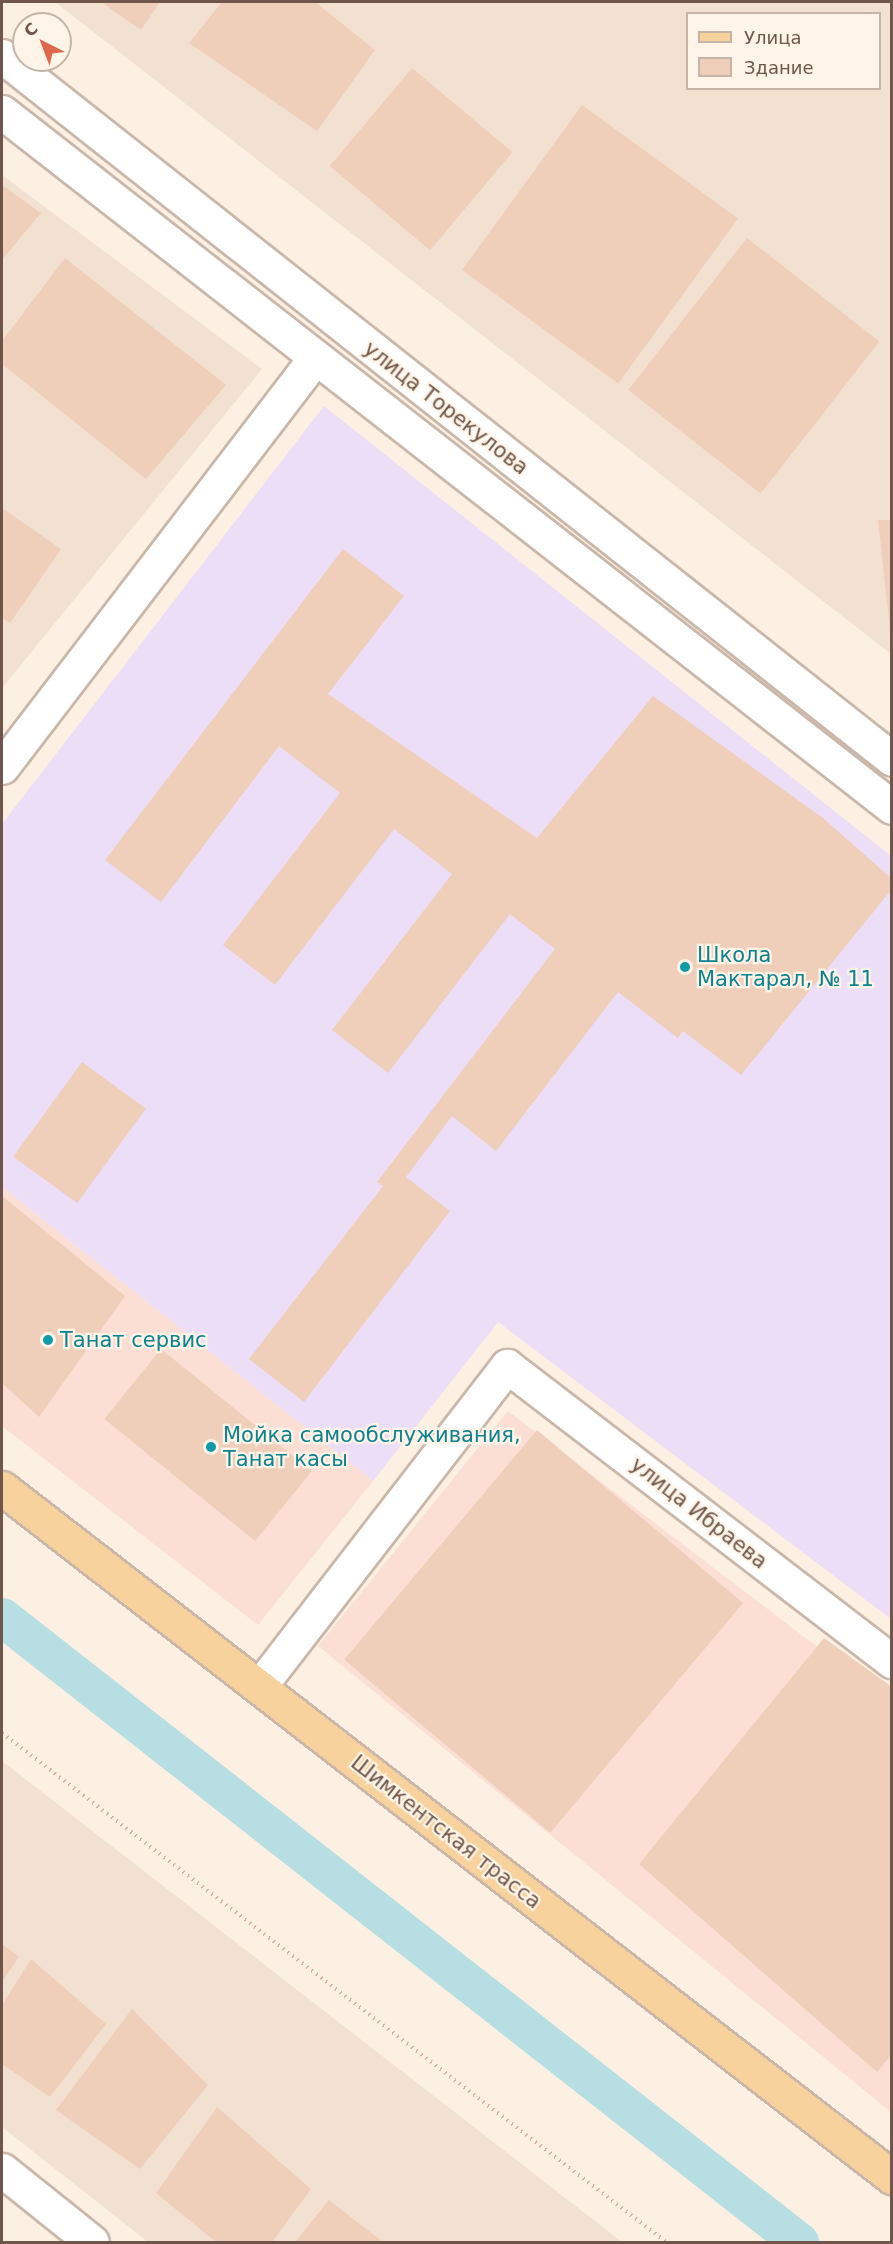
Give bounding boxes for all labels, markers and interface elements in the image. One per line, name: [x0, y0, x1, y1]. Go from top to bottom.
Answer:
north arrow: [12, 12, 72, 72]
legend: [686, 12, 881, 90]
text: С: [20, 19, 42, 41]
text: Улица: [744, 27, 801, 48]
text: Здание: [744, 57, 814, 78]
street label: улица Торекулова: [359, 336, 533, 480]
place label: Школа Мактарал, № 11: [697, 942, 874, 992]
marker: Школа Мактарал, № 11: [678, 960, 692, 974]
place label: Танат сервис: [60, 1327, 207, 1353]
marker: Танат сервис: [41, 1333, 55, 1347]
place label: Мойка самообслуживания, Танат касы: [223, 1422, 521, 1472]
marker: Мойка самообслуживания, Танат касы: [204, 1440, 218, 1454]
street label: улица Ибраева: [626, 1452, 772, 1574]
street label: Шимкентская трасса: [346, 1750, 546, 1914]

